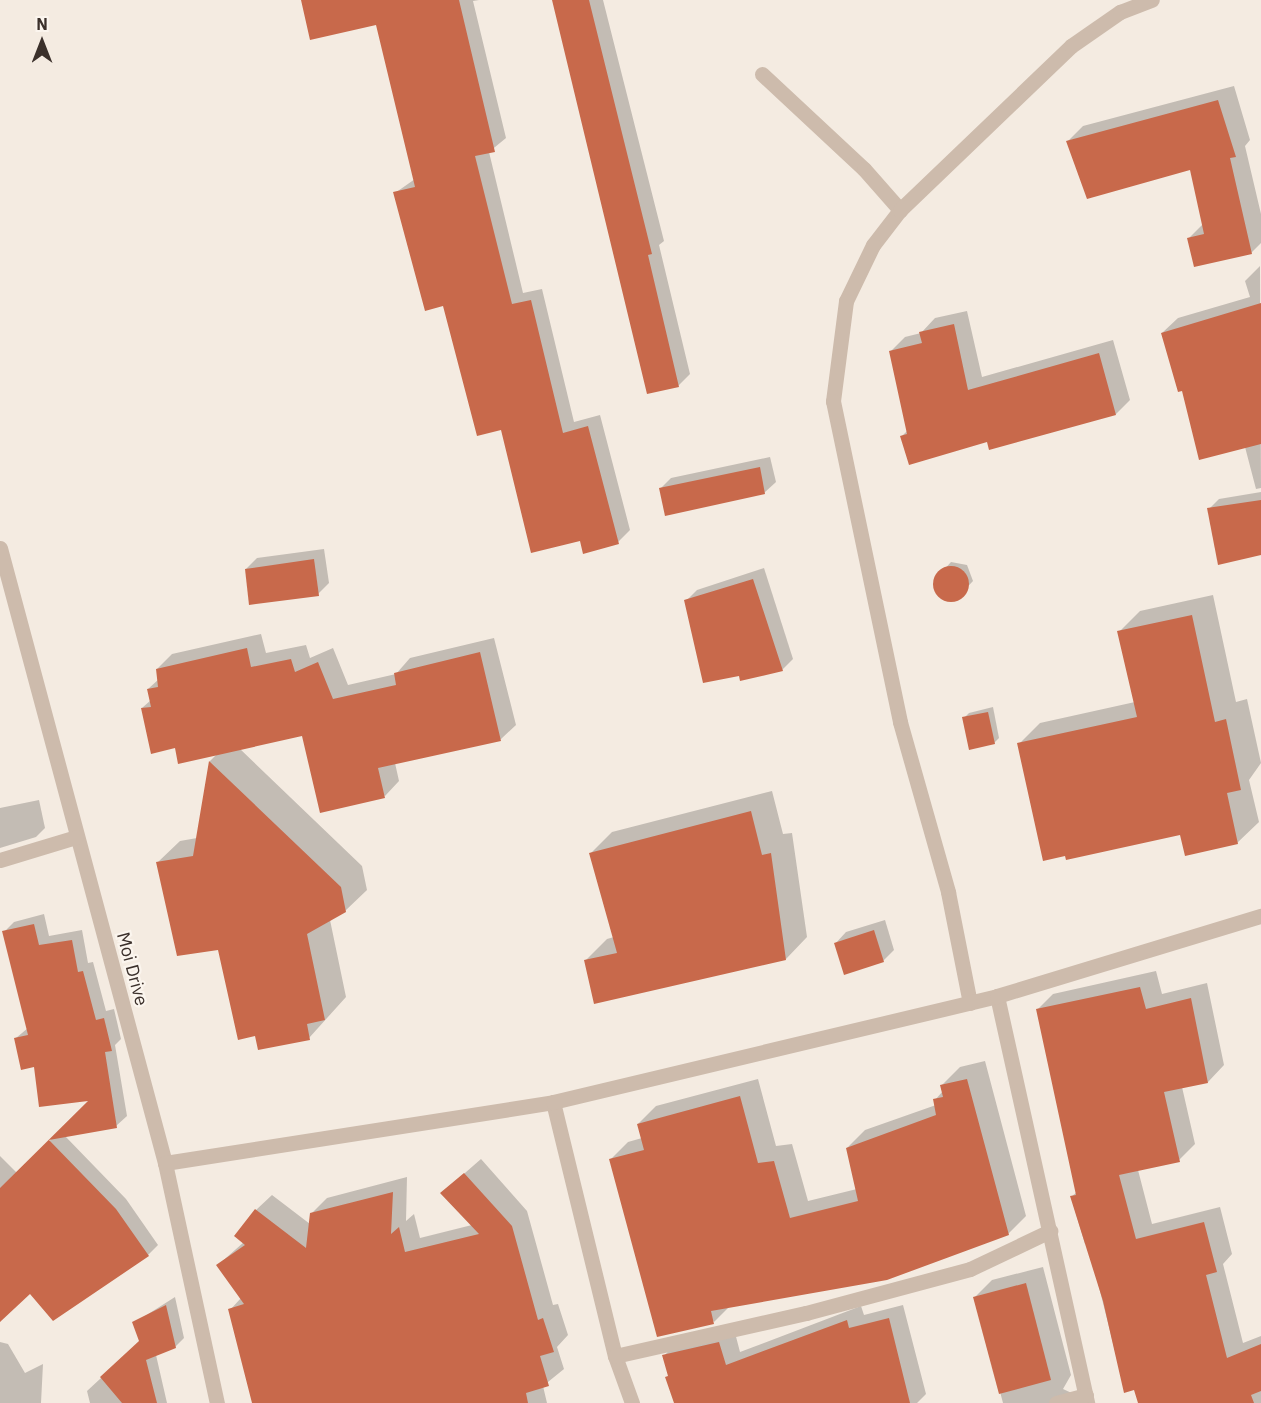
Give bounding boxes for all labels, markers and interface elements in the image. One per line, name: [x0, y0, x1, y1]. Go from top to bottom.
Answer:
north arrow: [12, 12, 72, 72]
text: N: [36, 14, 48, 34]
street label: Moi Drive: [112, 930, 152, 1008]

